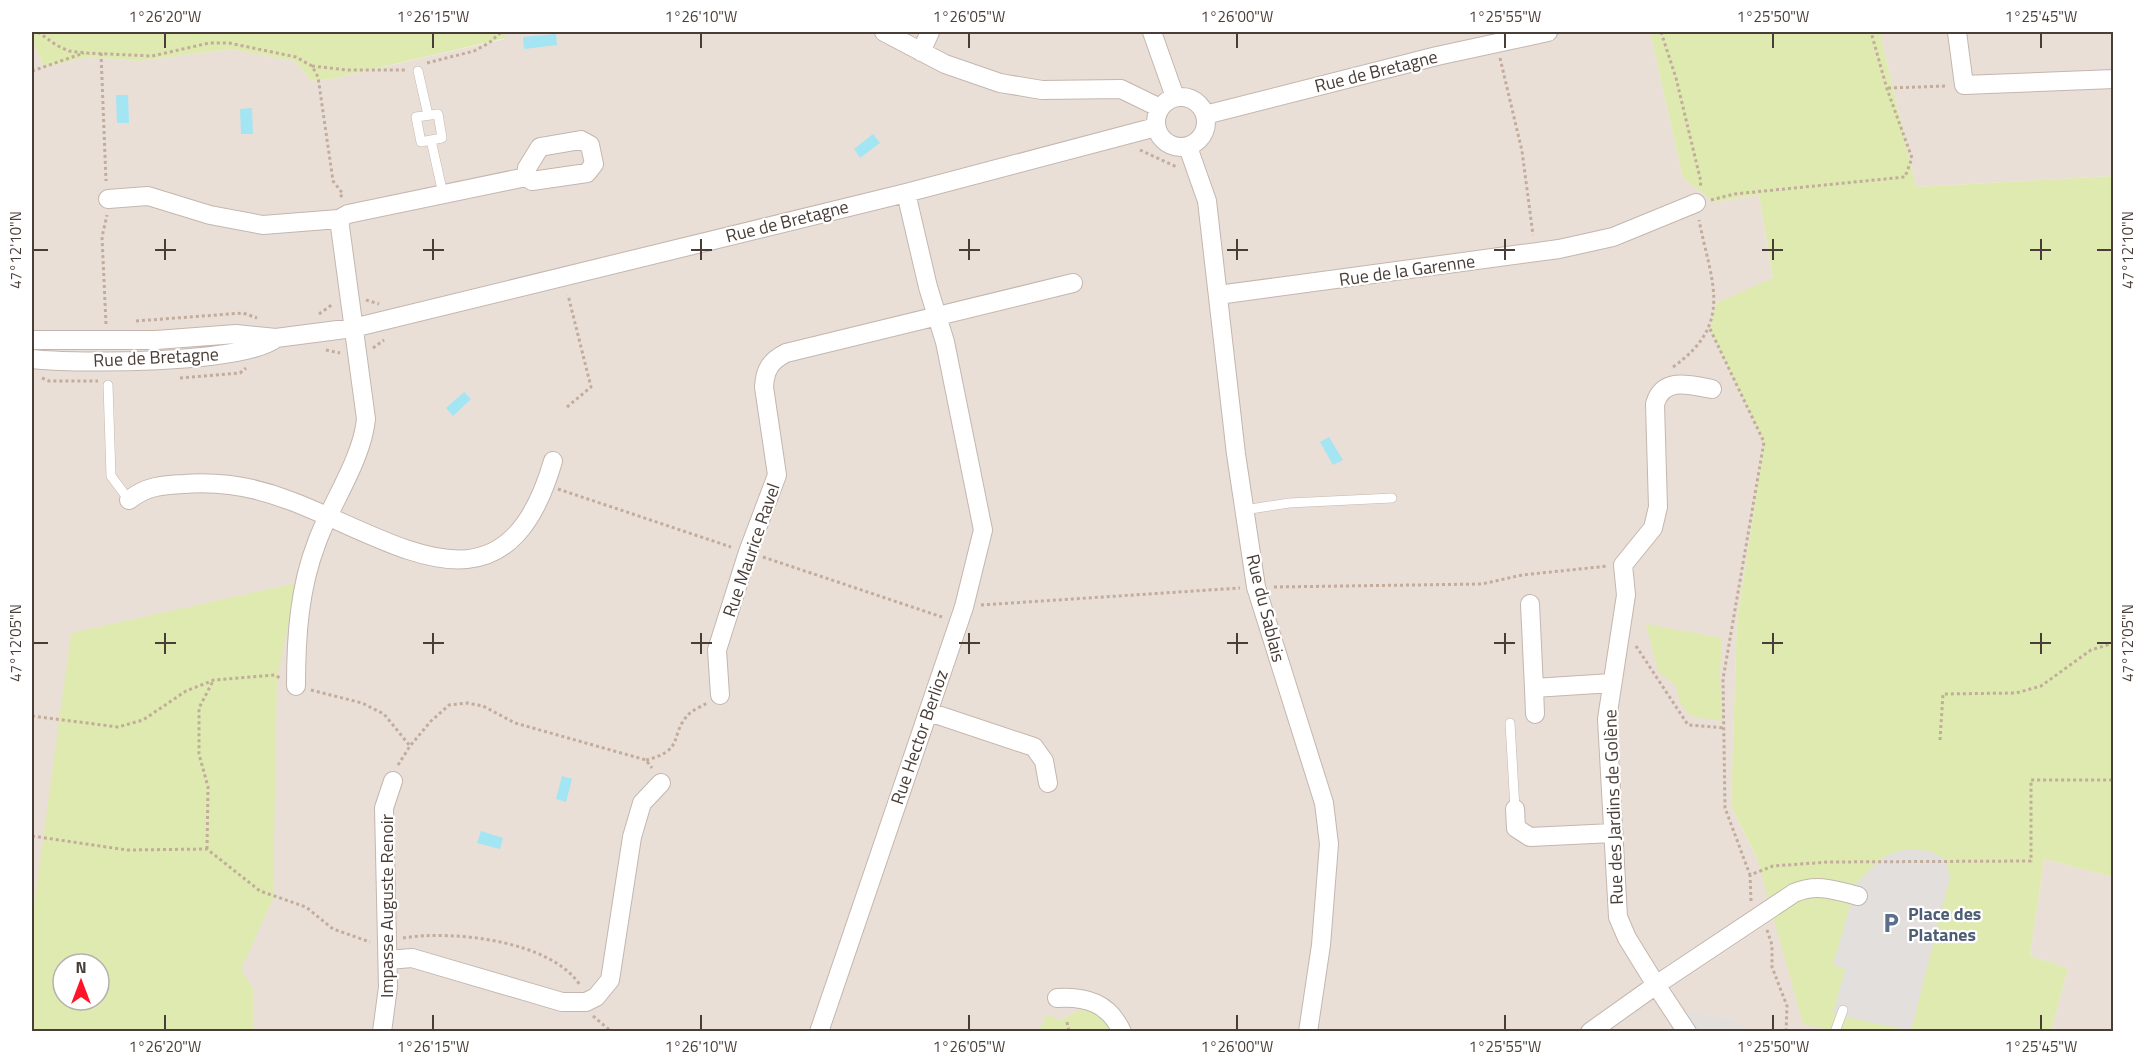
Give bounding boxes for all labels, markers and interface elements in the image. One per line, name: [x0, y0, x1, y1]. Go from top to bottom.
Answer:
text: 1°26'20"W: [129, 5, 201, 28]
text: 1°26'15"W: [397, 5, 469, 28]
text: 1°26'10"W: [665, 5, 737, 28]
text: 1°26'05"W: [933, 5, 1005, 28]
text: 1°26'00"W: [1201, 5, 1273, 28]
text: 1°25'55"W: [1469, 5, 1541, 28]
text: 1°25'50"W: [1737, 5, 1809, 28]
text: 1°25'45"W: [2005, 5, 2077, 28]
street label: Rue de Bretagne: [1312, 43, 1440, 99]
street label: Rue de Bretagne: [723, 193, 851, 249]
text: 47°12'10"N: [4, 211, 27, 289]
text: 47°12'10"N: [2116, 211, 2139, 289]
street label: Rue de la Garenne: [1337, 247, 1477, 293]
street label: Rue de Bretagne: [93, 340, 219, 374]
street label: Rue Maurice Ravel: [715, 479, 787, 621]
street label: Rue du Sablais: [1240, 551, 1292, 665]
text: 47°12'05"N: [4, 604, 27, 682]
text: 47°12'05"N: [2116, 604, 2139, 682]
street label: Rue Hector Berlioz: [883, 666, 955, 808]
street label: Rue des Jardins de Golène: [1596, 709, 1630, 905]
street label: Impasse Auguste Renoir: [373, 814, 400, 998]
place label: Place des Platanes: [1908, 900, 1981, 948]
parking icon: Place des Platanes: [1879, 911, 1903, 935]
north arrow: [51, 952, 111, 1012]
text: N: [75, 955, 87, 979]
text: 1°26'20"W: [129, 1035, 201, 1058]
text: 1°26'15"W: [397, 1035, 469, 1058]
text: 1°26'10"W: [665, 1035, 737, 1058]
text: 1°26'05"W: [933, 1035, 1005, 1058]
text: 1°26'00"W: [1201, 1035, 1273, 1058]
text: 1°25'55"W: [1469, 1035, 1541, 1058]
text: 1°25'50"W: [1737, 1035, 1809, 1058]
text: 1°25'45"W: [2005, 1035, 2077, 1058]

